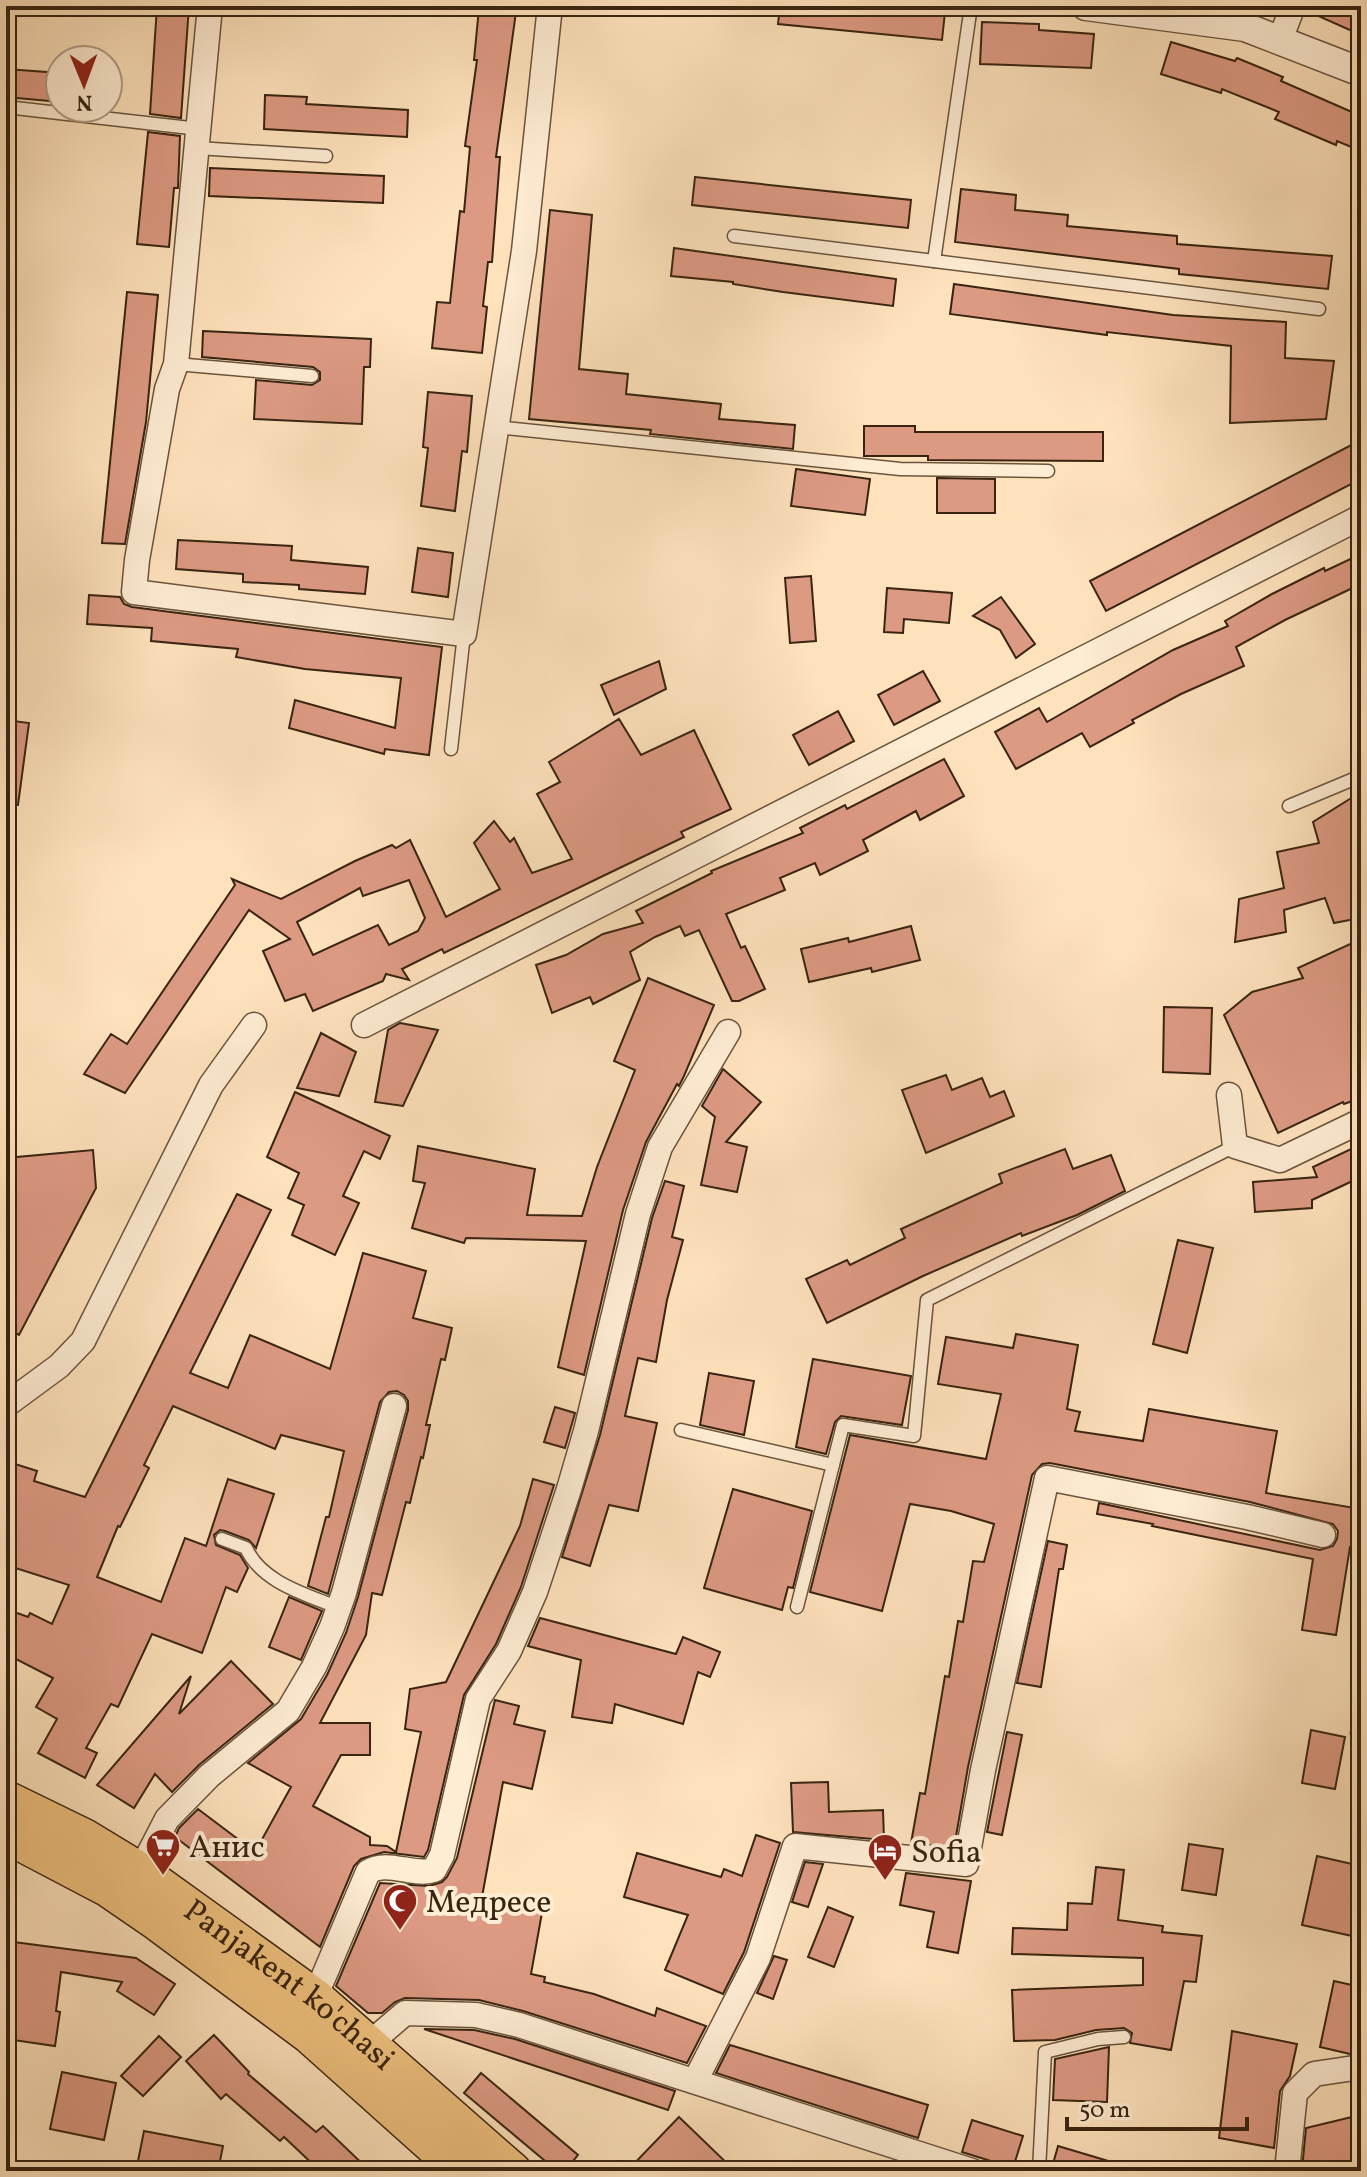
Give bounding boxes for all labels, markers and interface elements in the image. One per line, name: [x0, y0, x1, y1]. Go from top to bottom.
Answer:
north arrow: [44, 44, 124, 124]
text: N: [76, 86, 93, 117]
supermarket icon: Анис: [144, 1827, 182, 1877]
place label: Анис: [189, 1827, 265, 1871]
hotel icon: Sofia: [866, 1832, 904, 1882]
place label: Sofia: [911, 1832, 982, 1876]
mosque icon: Медресе: [381, 1882, 419, 1932]
place label: Медресе: [426, 1882, 551, 1926]
street label: Panjakent ko'chasi: [174, 1890, 403, 2082]
scale bar: [1067, 2081, 1247, 2131]
text: 50 m: [1079, 2094, 1131, 2128]

